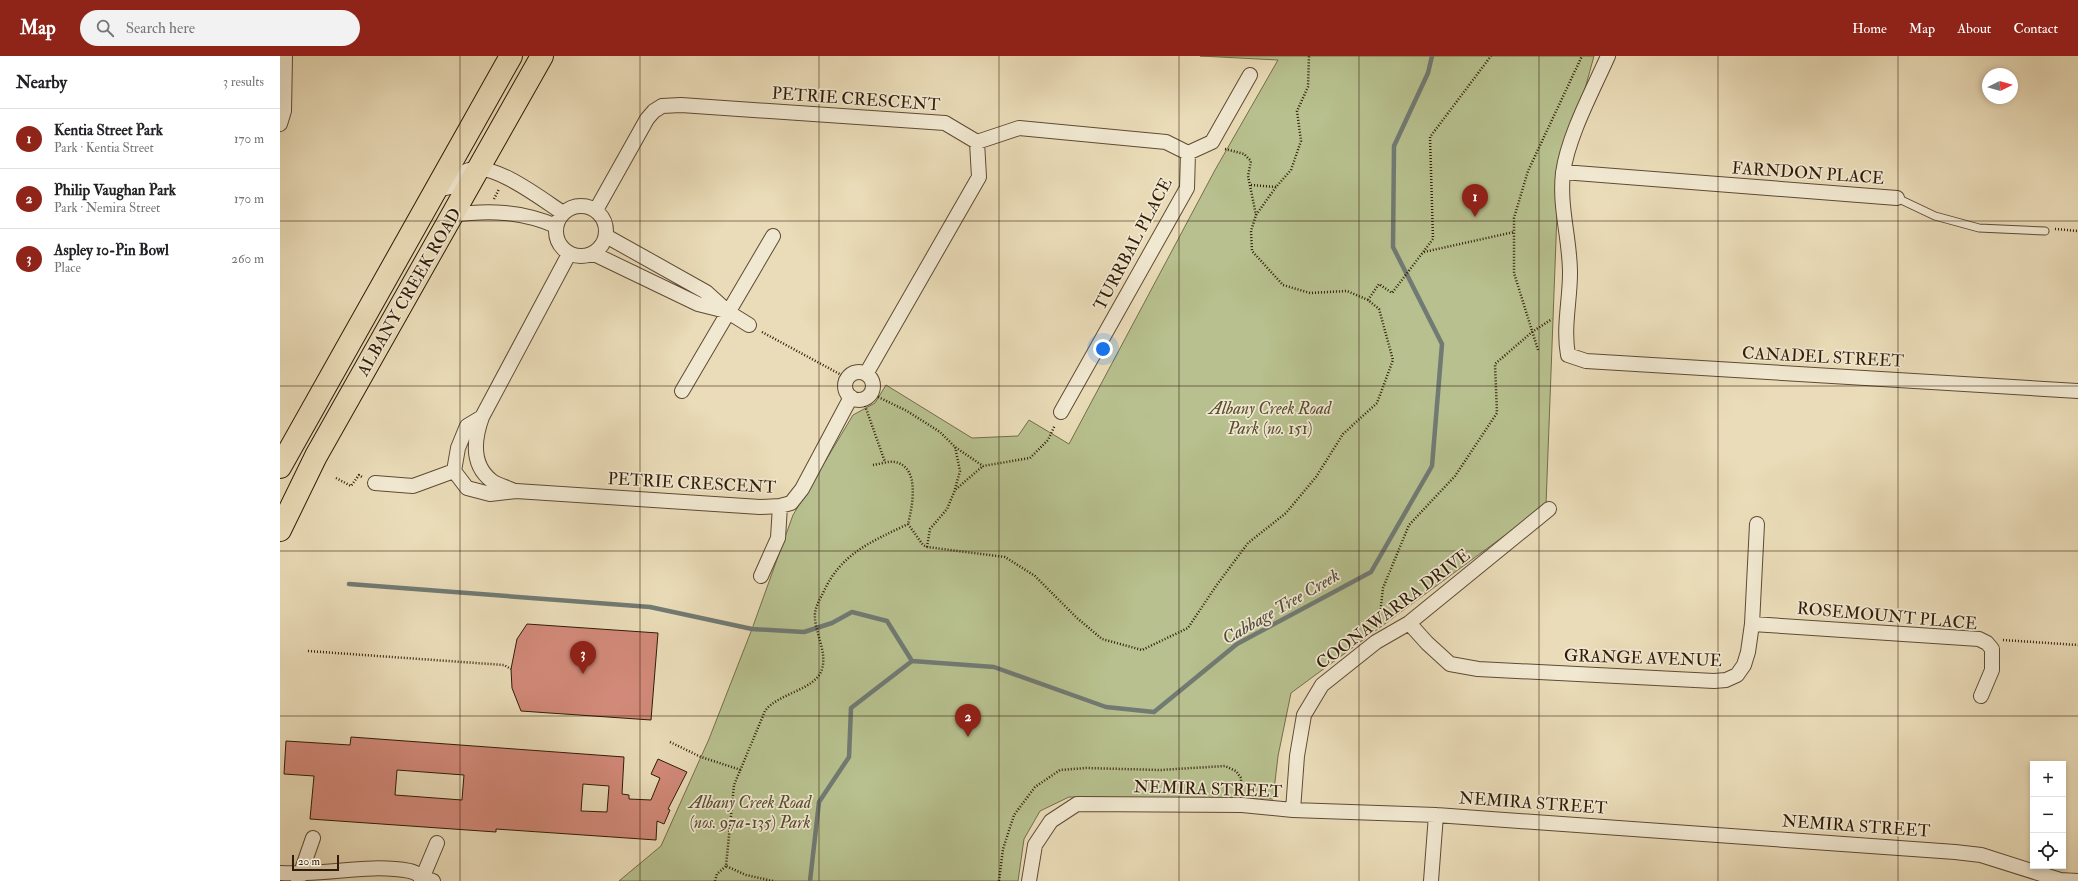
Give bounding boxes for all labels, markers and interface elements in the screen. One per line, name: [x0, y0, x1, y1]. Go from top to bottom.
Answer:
search box: [80, 10, 360, 46]
text: Map: [20, 16, 56, 40]
icon: search: [94, 17, 116, 39]
text: Search here: [126, 19, 195, 38]
text: Home: [1852, 20, 1887, 37]
text: Map: [1909, 20, 1935, 37]
text: About: [1957, 20, 1991, 37]
text: Contact: [2013, 20, 2058, 37]
north arrow: [1982, 68, 2018, 104]
text: Nearby: [16, 72, 67, 93]
text: 3 results: [223, 74, 264, 90]
street label: PETRIE CRESCENT: [771, 83, 941, 115]
text: Kentia Street Park: [54, 121, 163, 140]
text: 1: [27, 131, 31, 147]
text: 170 m: [234, 131, 264, 147]
text: Park · Kentia Street: [54, 140, 154, 156]
street label: FARNDON PLACE: [1731, 157, 1885, 189]
street label: TURRBAL PLACE: [1089, 174, 1177, 314]
text: Philip Vaughan Park: [54, 181, 176, 200]
pin: 1: [1462, 184, 1488, 217]
text: 2: [26, 191, 32, 207]
text: 170 m: [234, 191, 264, 207]
text: Park · Nemira Street: [54, 200, 160, 216]
street label: ALBANY CREEK ROAD: [352, 204, 466, 381]
text: Aspley 10-Pin Bowl: [54, 241, 169, 260]
text: 3: [27, 251, 32, 267]
text: 260 m: [231, 251, 264, 267]
text: Place: [54, 260, 81, 276]
your location: [1093, 339, 1113, 359]
street label: CANADEL STREET: [1741, 342, 1905, 372]
park label: Albany Creek Road Park (no. 151): [1207, 398, 1332, 439]
street label: PETRIE CRESCENT: [607, 468, 777, 498]
street label: COONAWARRA DRIVE: [1312, 544, 1474, 674]
water label: Cabbage Tree Creek: [1218, 564, 1344, 650]
street label: ROSEMOUNT PLACE: [1796, 598, 1978, 634]
pin: 3: [570, 641, 596, 674]
street label: GRANGE AVENUE: [1564, 645, 1722, 671]
pin: 2: [955, 704, 981, 737]
map controls: [2030, 761, 2066, 869]
button: +: [2030, 761, 2066, 797]
street label: NEMIRA STREET: [1133, 776, 1283, 802]
street label: NEMIRA STREET: [1458, 787, 1608, 819]
park label: Albany Creek Road (nos. 97a-135) Park: [687, 792, 812, 833]
button: −: [2030, 797, 2066, 833]
street label: NEMIRA STREET: [1781, 810, 1931, 842]
button: locate: [2030, 833, 2066, 869]
scale bar: [292, 853, 339, 872]
text: 20 m: [298, 855, 320, 868]

